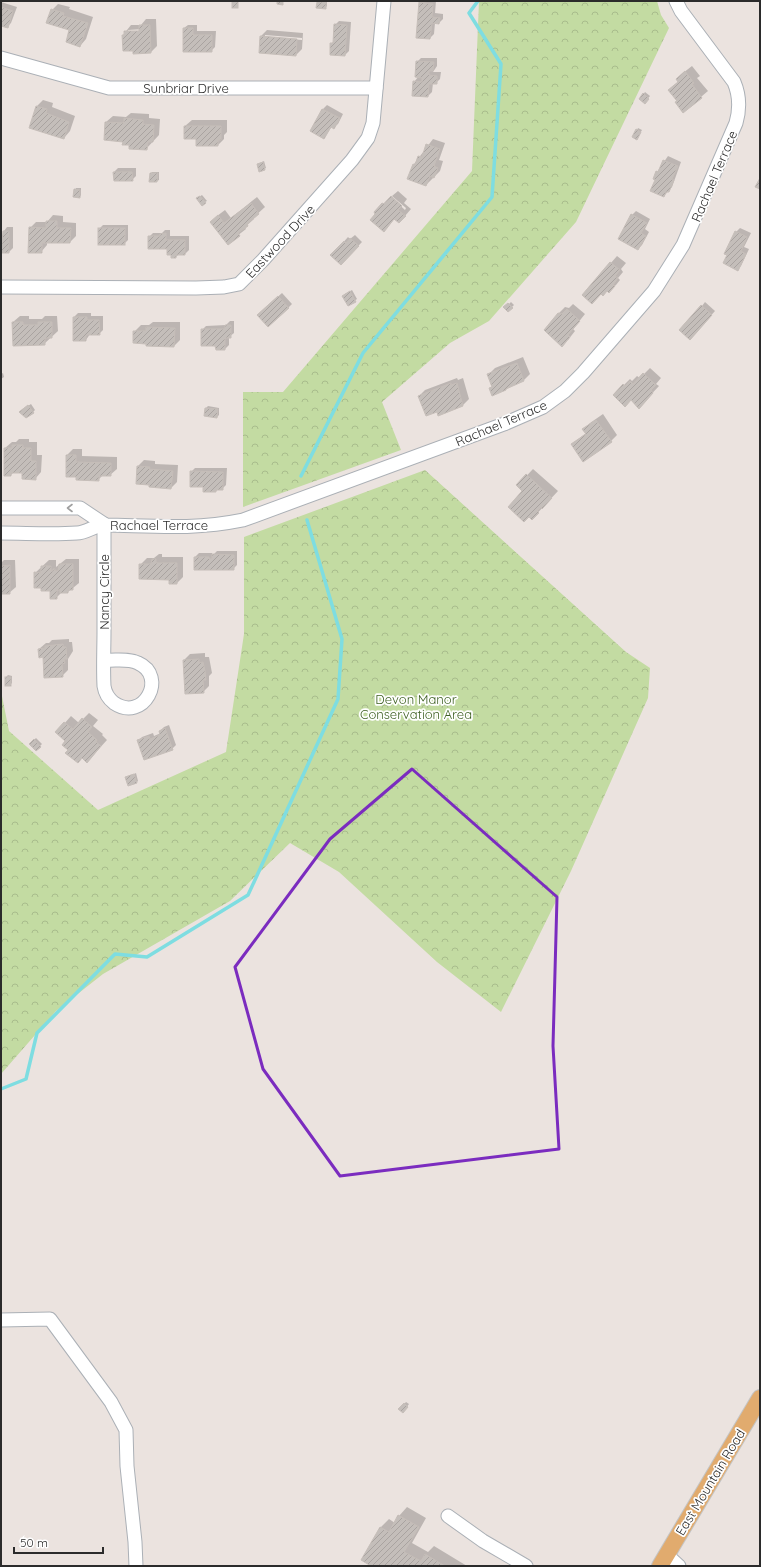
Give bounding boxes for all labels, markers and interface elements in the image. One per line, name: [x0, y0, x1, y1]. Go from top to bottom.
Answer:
street label: Sunbriar Drive: [143, 80, 229, 96]
street label: Rachael Terrace: [687, 128, 741, 224]
street label: Eastwood Drive: [242, 201, 318, 281]
street label: Rachael Terrace: [453, 396, 549, 450]
one-way arrow: [67, 504, 73, 512]
street label: Rachael Terrace: [110, 517, 208, 533]
street label: Nancy Circle: [96, 554, 112, 630]
park label: Devon Manor Conservation Area: [360, 691, 472, 722]
street label: East Mountain Road: [672, 1426, 748, 1538]
scale bar: [14, 1529, 103, 1555]
text: 50 m: [20, 1535, 48, 1550]

